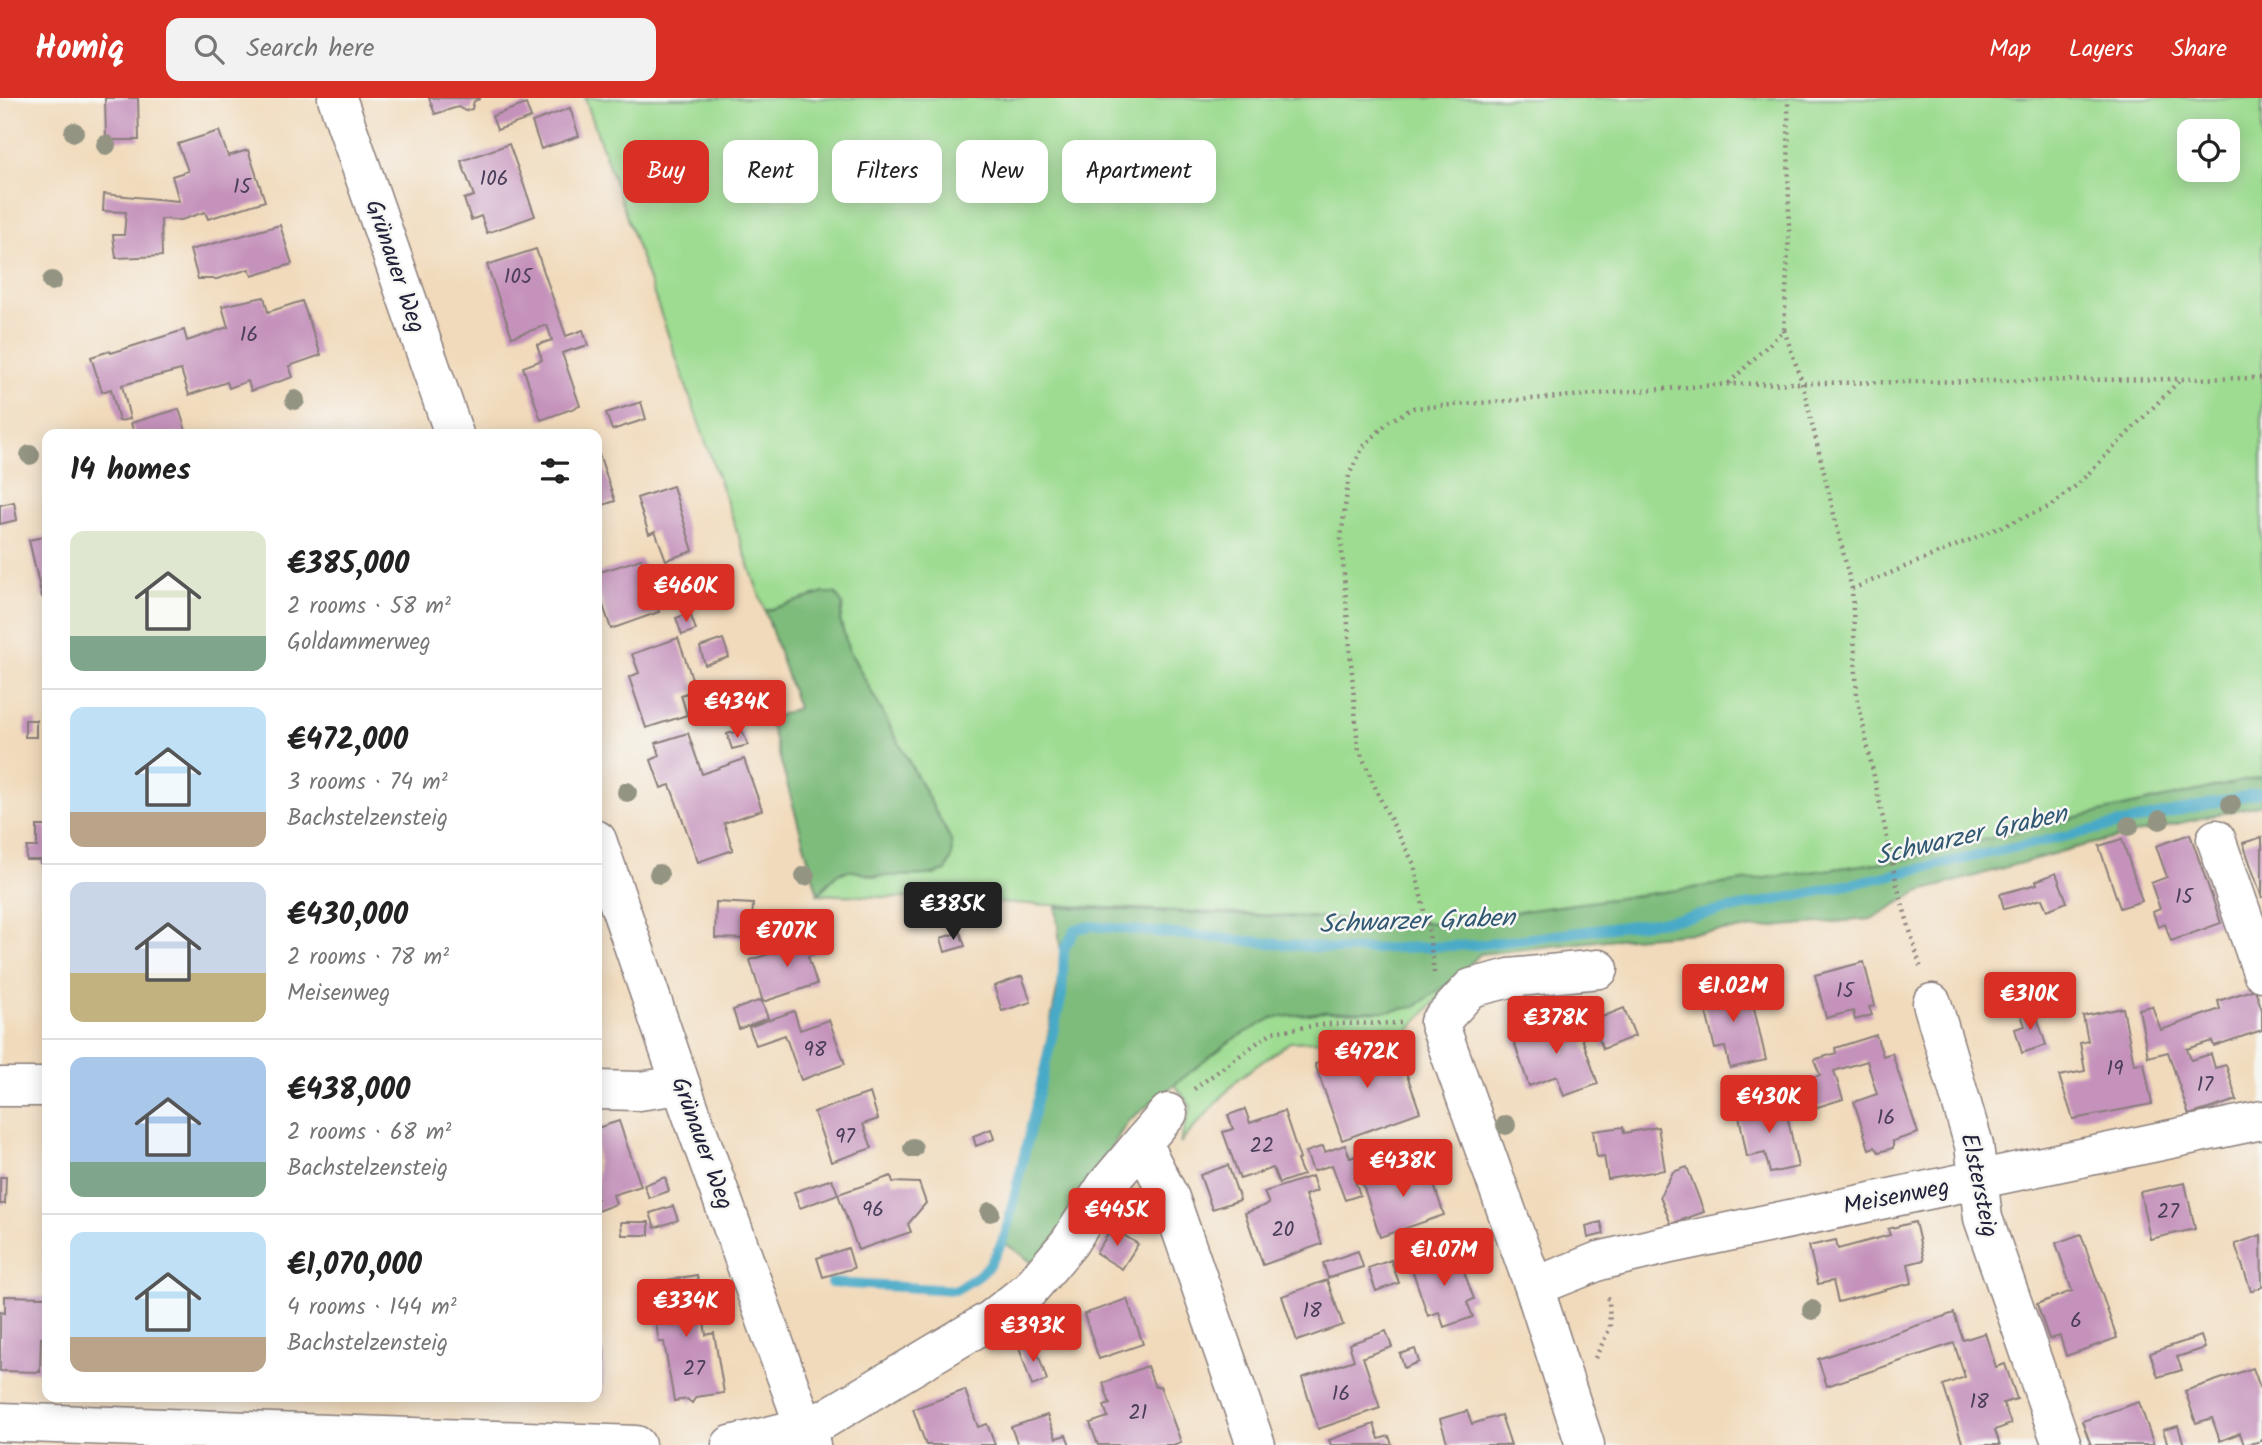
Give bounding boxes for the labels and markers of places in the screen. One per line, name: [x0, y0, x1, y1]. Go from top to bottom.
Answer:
pin: €460K: [637, 564, 735, 624]
pin: €434K: [688, 680, 786, 740]
pin: €385K: [904, 882, 1002, 942]
pin: €707K: [738, 910, 836, 969]
pin: €1.02M: [1676, 964, 1790, 1024]
pin: €310K: [1981, 972, 2079, 1032]
pin: €378K: [1507, 996, 1605, 1056]
pin: €472K: [1318, 1030, 1416, 1090]
pin: €430K: [1720, 1076, 1818, 1135]
pin: €438K: [1354, 1140, 1452, 1199]
pin: €445K: [1068, 1188, 1166, 1248]
pin: €1.07M: [1387, 1228, 1501, 1288]
pin: €334K: [637, 1280, 735, 1339]
pin: €393K: [984, 1304, 1082, 1364]

